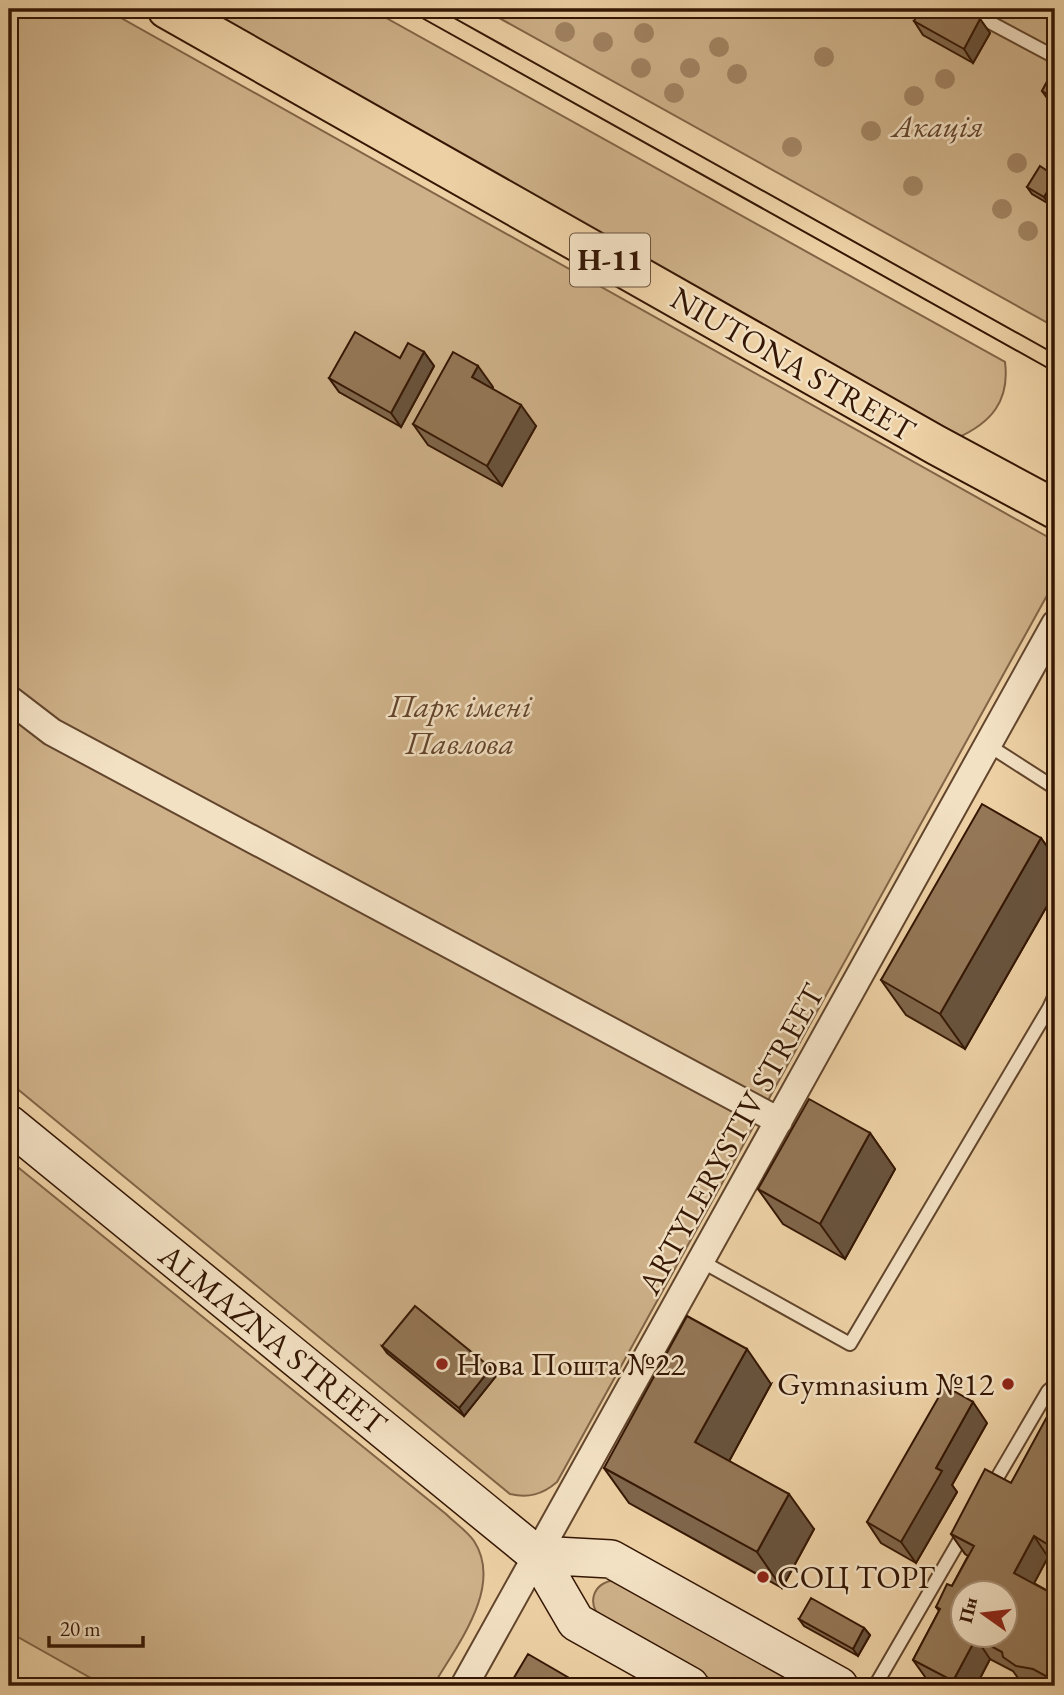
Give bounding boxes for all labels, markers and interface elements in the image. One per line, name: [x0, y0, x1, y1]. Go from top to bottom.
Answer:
park label: Акація: [890, 105, 984, 147]
road number: Н-11: [570, 234, 650, 286]
street label: NIUTONA STREET: [663, 277, 923, 451]
park label: Парк імені Павлова: [387, 685, 533, 764]
street label: ARTYLERYSTIV STREET: [628, 976, 834, 1303]
street label: ALMAZNA STREET: [150, 1233, 396, 1444]
place label: Нова Пошта №22: [456, 1343, 686, 1385]
marker: Нова Пошта №22: [434, 1356, 450, 1372]
place label: Gymnasium №12: [777, 1363, 995, 1405]
marker: Gymnasium №12: [1000, 1376, 1016, 1392]
place label: СОЦ ТОРГ: [777, 1556, 935, 1598]
marker: СОЦ ТОРГ: [755, 1569, 771, 1585]
north arrow: [948, 1580, 1018, 1650]
text: Пн: [953, 1594, 983, 1626]
scale bar: [49, 1604, 144, 1648]
text: 20 m: [60, 1615, 101, 1642]

